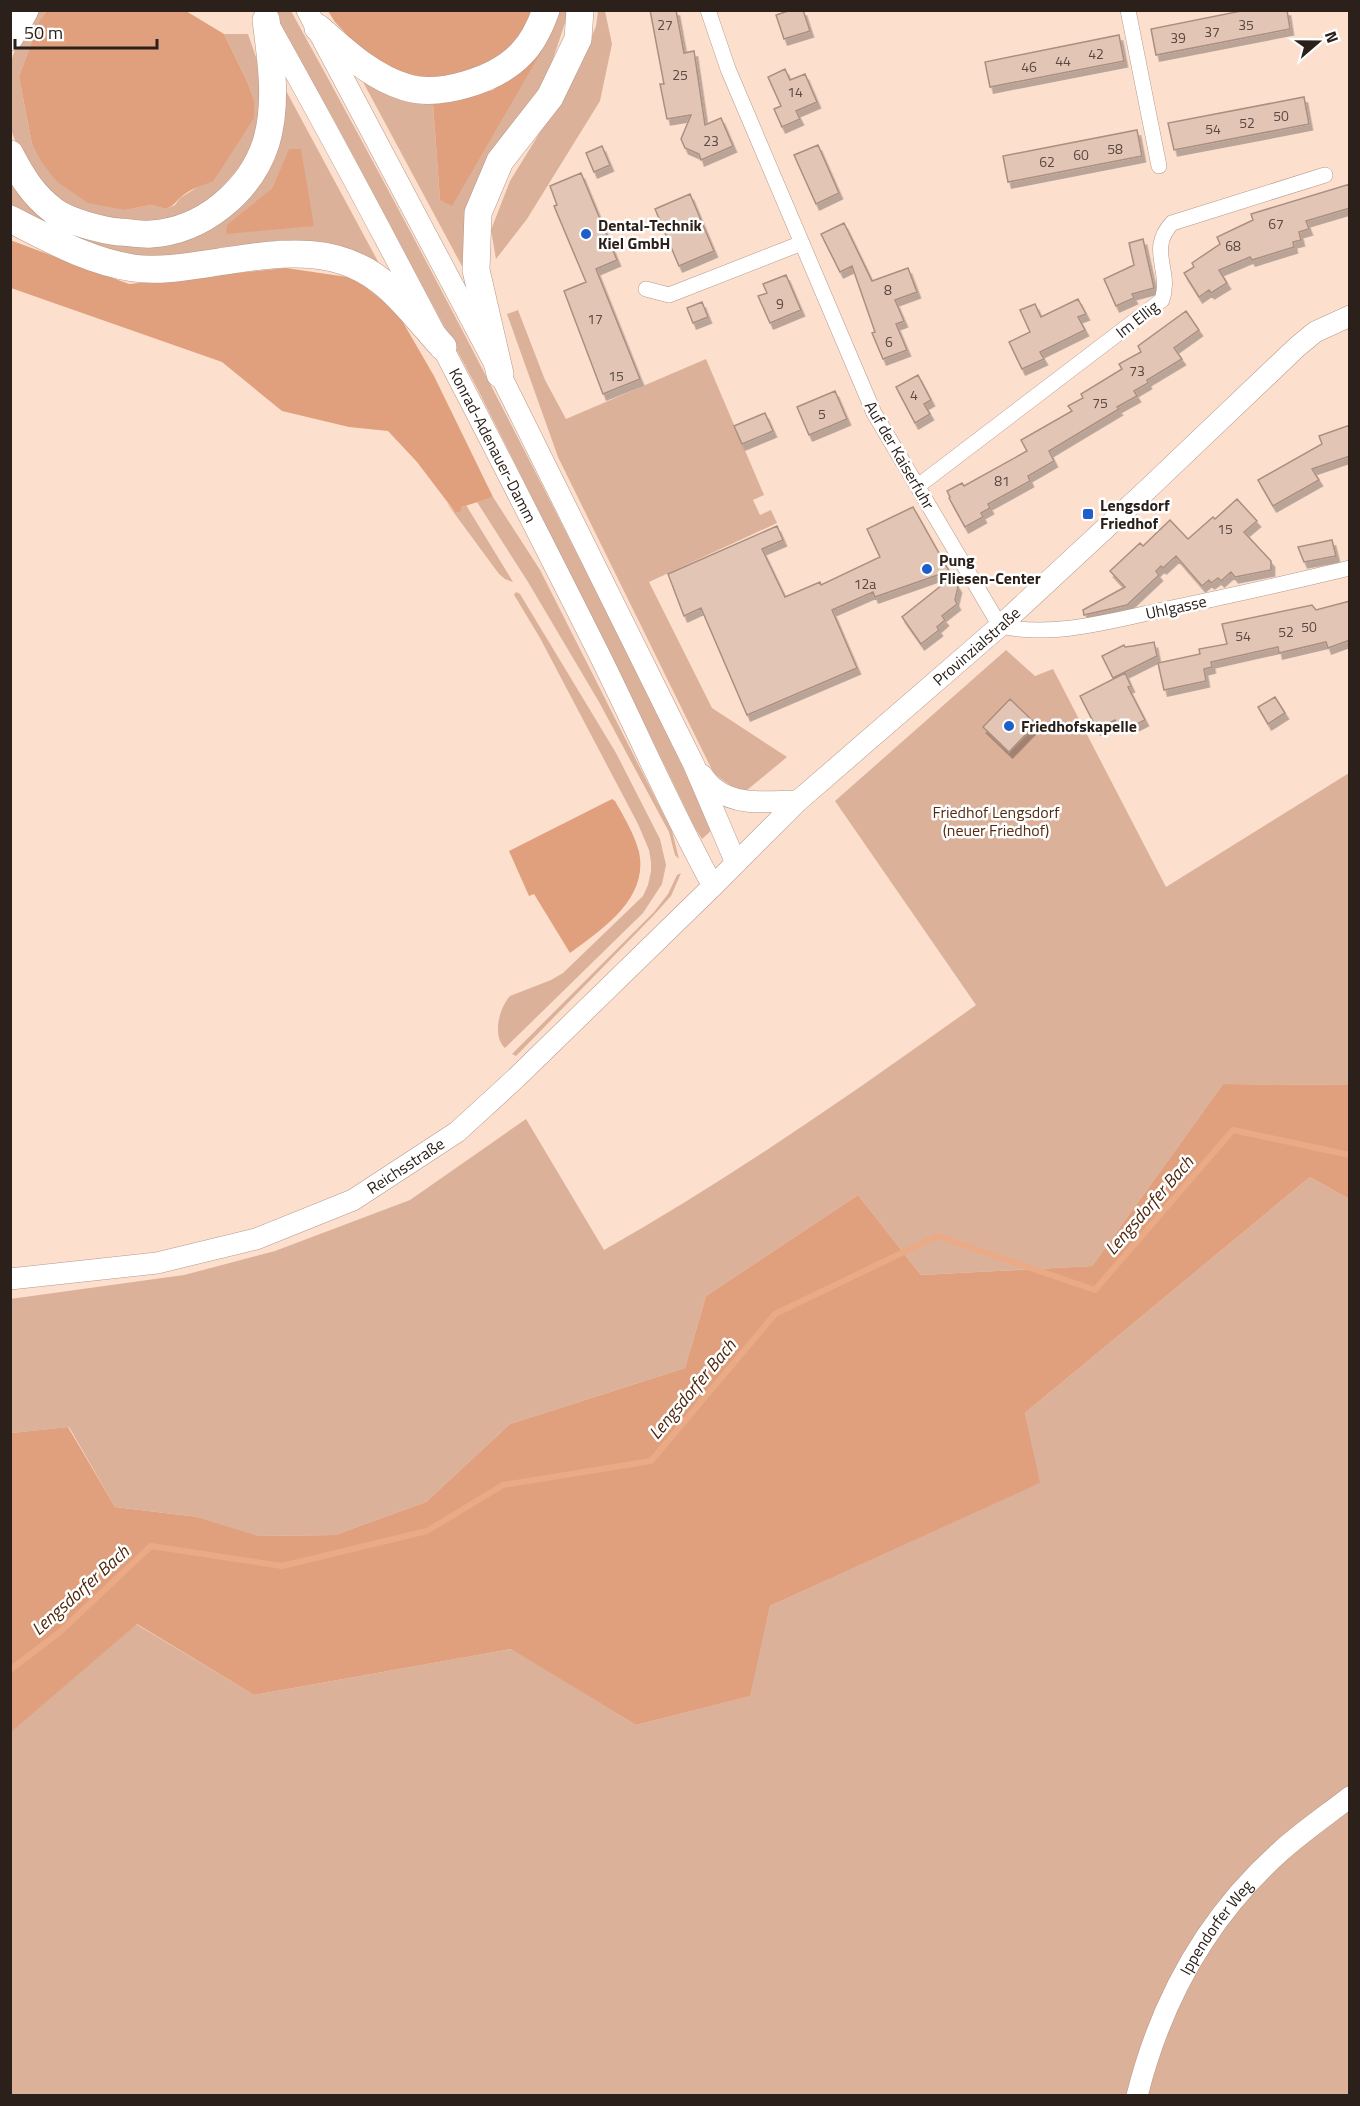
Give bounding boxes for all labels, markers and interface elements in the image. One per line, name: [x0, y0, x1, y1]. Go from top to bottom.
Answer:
scale bar: [15, 12, 158, 50]
north arrow: [1288, 12, 1348, 72]
house number: 27: [657, 14, 673, 35]
house number: 35: [1238, 14, 1254, 35]
text: 50 m: [24, 19, 63, 46]
house number: 37: [1204, 21, 1220, 42]
house number: 39: [1170, 27, 1186, 48]
text: N: [1319, 28, 1345, 46]
house number: 42: [1088, 43, 1104, 64]
house number: 44: [1055, 50, 1071, 71]
house number: 46: [1021, 56, 1037, 77]
house number: 25: [672, 64, 688, 85]
house number: 14: [787, 81, 803, 102]
house number: 50: [1273, 105, 1289, 126]
house number: 52: [1239, 112, 1255, 133]
house number: 54: [1205, 118, 1221, 139]
house number: 23: [703, 130, 719, 151]
house number: 58: [1107, 138, 1123, 159]
house number: 60: [1073, 144, 1089, 165]
house number: 62: [1039, 151, 1055, 172]
place label: Dental-Technik Kiel GmbH: [598, 213, 703, 255]
house number: 67: [1268, 213, 1284, 234]
marker: Dental-Technik Kiel GmbH: [579, 227, 593, 241]
house number: 68: [1225, 235, 1241, 256]
house number: 8: [884, 279, 892, 300]
house number: 9: [776, 293, 784, 314]
street label: Im Ellig: [1110, 295, 1164, 343]
house number: 17: [587, 308, 603, 329]
house number: 6: [885, 331, 893, 352]
house number: 73: [1129, 360, 1145, 381]
street label: Konrad-Adenauer-Damm: [443, 364, 543, 527]
house number: 15: [608, 365, 624, 386]
house number: 4: [910, 384, 918, 405]
house number: 75: [1092, 392, 1108, 413]
street label: Auf der Kaiserfuhr: [859, 396, 941, 514]
house number: 5: [818, 403, 826, 424]
house number: 81: [994, 470, 1010, 491]
place label: Lengsdorf Friedhof: [1100, 493, 1170, 535]
marker: Lengsdorf Friedhof: [1081, 507, 1095, 521]
house number: 15: [1217, 518, 1233, 539]
place label: Pung Fliesen-Center: [939, 548, 1041, 590]
marker: Pung Fliesen-Center: [920, 562, 934, 576]
house number: 12a: [854, 573, 876, 594]
street label: Uhlgasse: [1143, 589, 1209, 625]
street label: Provinzialstraße: [927, 601, 1026, 691]
house number: 50: [1301, 616, 1317, 637]
house number: 52: [1278, 621, 1294, 642]
house number: 54: [1235, 625, 1251, 646]
place label: Friedhofskapelle: [1021, 714, 1137, 738]
marker: Friedhofskapelle: [1002, 719, 1016, 733]
park label: Friedhof Lengsdorf (neuer Friedhof): [932, 800, 1060, 842]
street label: Reichsstraße: [362, 1131, 449, 1200]
water label: Lengsdorfer Bach: [1098, 1149, 1200, 1260]
water label: Lengsdorfer Bach: [642, 1332, 743, 1445]
water label: Lengsdorfer Bach: [25, 1538, 136, 1641]
street label: Ippendorfer Weg: [1174, 1874, 1258, 1979]

